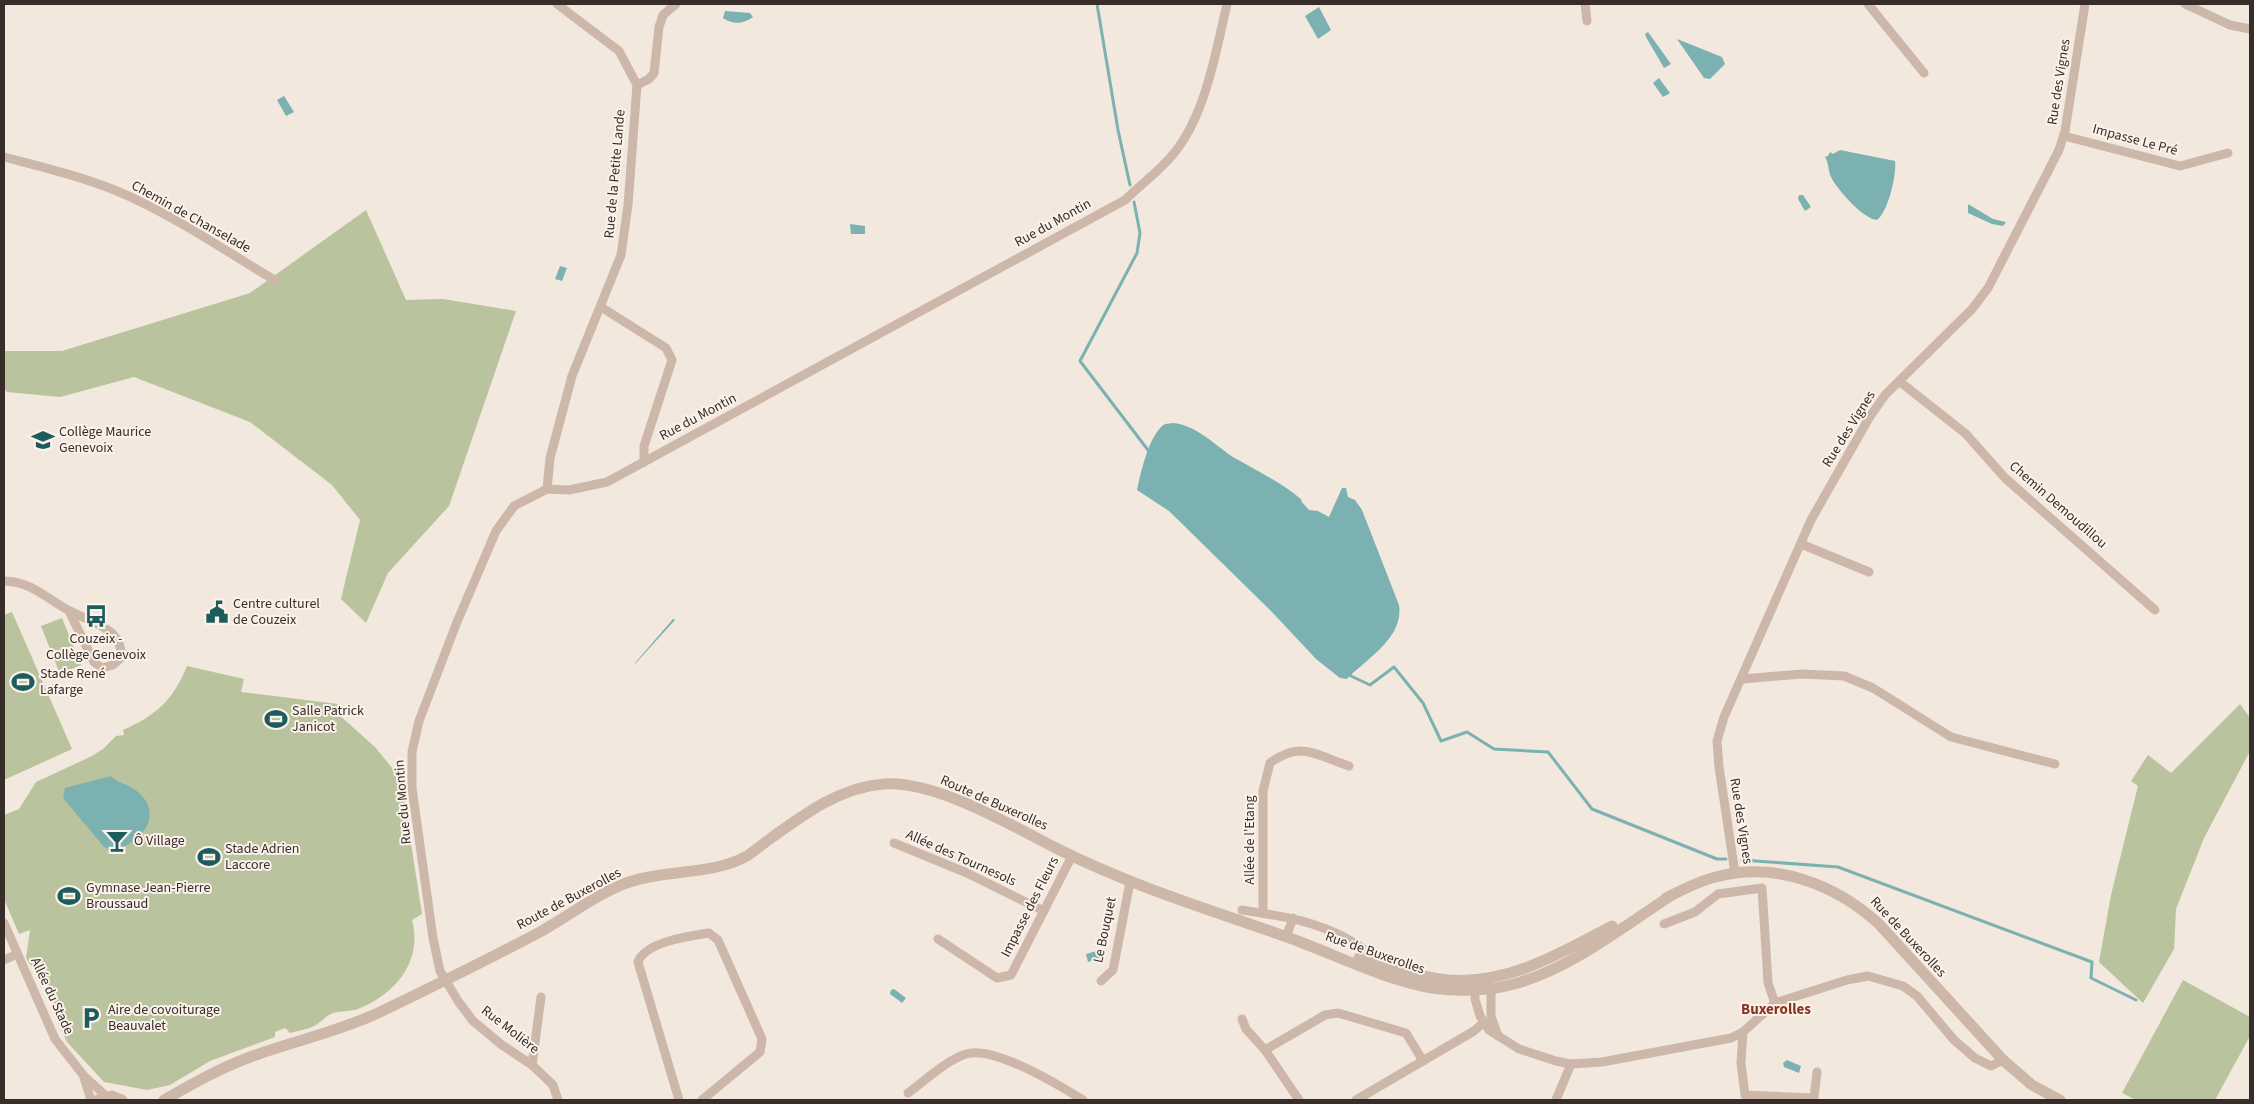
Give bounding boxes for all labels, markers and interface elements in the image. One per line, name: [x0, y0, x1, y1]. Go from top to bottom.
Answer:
street label: Rue des Vignes: [2042, 37, 2076, 126]
street label: Rue de la Petite Lande: [599, 109, 631, 239]
street label: Impasse Le Pré: [2090, 119, 2180, 161]
street label: Chemin de Chanselade: [128, 176, 255, 258]
street label: Rue du Montin: [1011, 194, 1095, 252]
street label: Rue des Vignes: [1817, 387, 1881, 471]
street label: Rue du Montin: [656, 388, 740, 446]
place label: Collège Maurice Genevoix: [59, 422, 151, 458]
school or university icon: Collège Maurice Genevoix: [30, 427, 56, 453]
street label: Chemin Demoudillou: [2005, 457, 2111, 553]
place label: Centre culturel de Couzeix: [233, 594, 320, 630]
public building icon: Centre culturel de Couzeix: [204, 599, 230, 625]
bus stop icon: Couzeix - Collège Genevoix: [83, 603, 109, 629]
place label: Couzeix - Collège Genevoix: [46, 629, 147, 665]
place label: Stade René Lafarge: [40, 664, 106, 700]
sports icon: Stade René Lafarge: [10, 669, 36, 695]
place label: Salle Patrick Janicot: [292, 701, 364, 737]
sports icon: Salle Patrick Janicot: [263, 706, 289, 732]
street label: Rue du Montin: [389, 759, 417, 845]
street label: Route de Buxerolles: [937, 770, 1051, 836]
street label: Rue des Vignes: [1724, 777, 1758, 866]
street label: Allée de l'Etang: [1240, 795, 1260, 885]
street label: Allée des Tournesols: [903, 825, 1020, 891]
bar icon: Ô Village: [104, 828, 130, 854]
place label: Ô Village: [134, 831, 185, 851]
place label: Stade Adrien Laccore: [225, 839, 299, 875]
sports icon: Stade Adrien Laccore: [196, 844, 222, 870]
street label: Impasse des Fleurs: [996, 853, 1064, 961]
street label: Route de Buxerolles: [513, 863, 625, 935]
place label: Gymnase Jean-Pierre Broussaud: [86, 878, 211, 914]
sports icon: Gymnase Jean-Pierre Broussaud: [56, 883, 82, 909]
street label: Rue de Buxerolles: [1865, 892, 1951, 982]
street label: Le Bouquet: [1088, 895, 1122, 965]
street label: Rue de Buxerolles: [1323, 927, 1427, 979]
street label: Allée du Stade: [25, 954, 79, 1038]
district label: Buxerolles: [1741, 999, 1811, 1020]
place label: Aire de covoiturage Beauvalet: [108, 1000, 220, 1036]
street label: Rue Molière: [477, 1001, 543, 1059]
parking icon: Aire de covoiturage Beauvalet: [78, 1005, 104, 1031]

